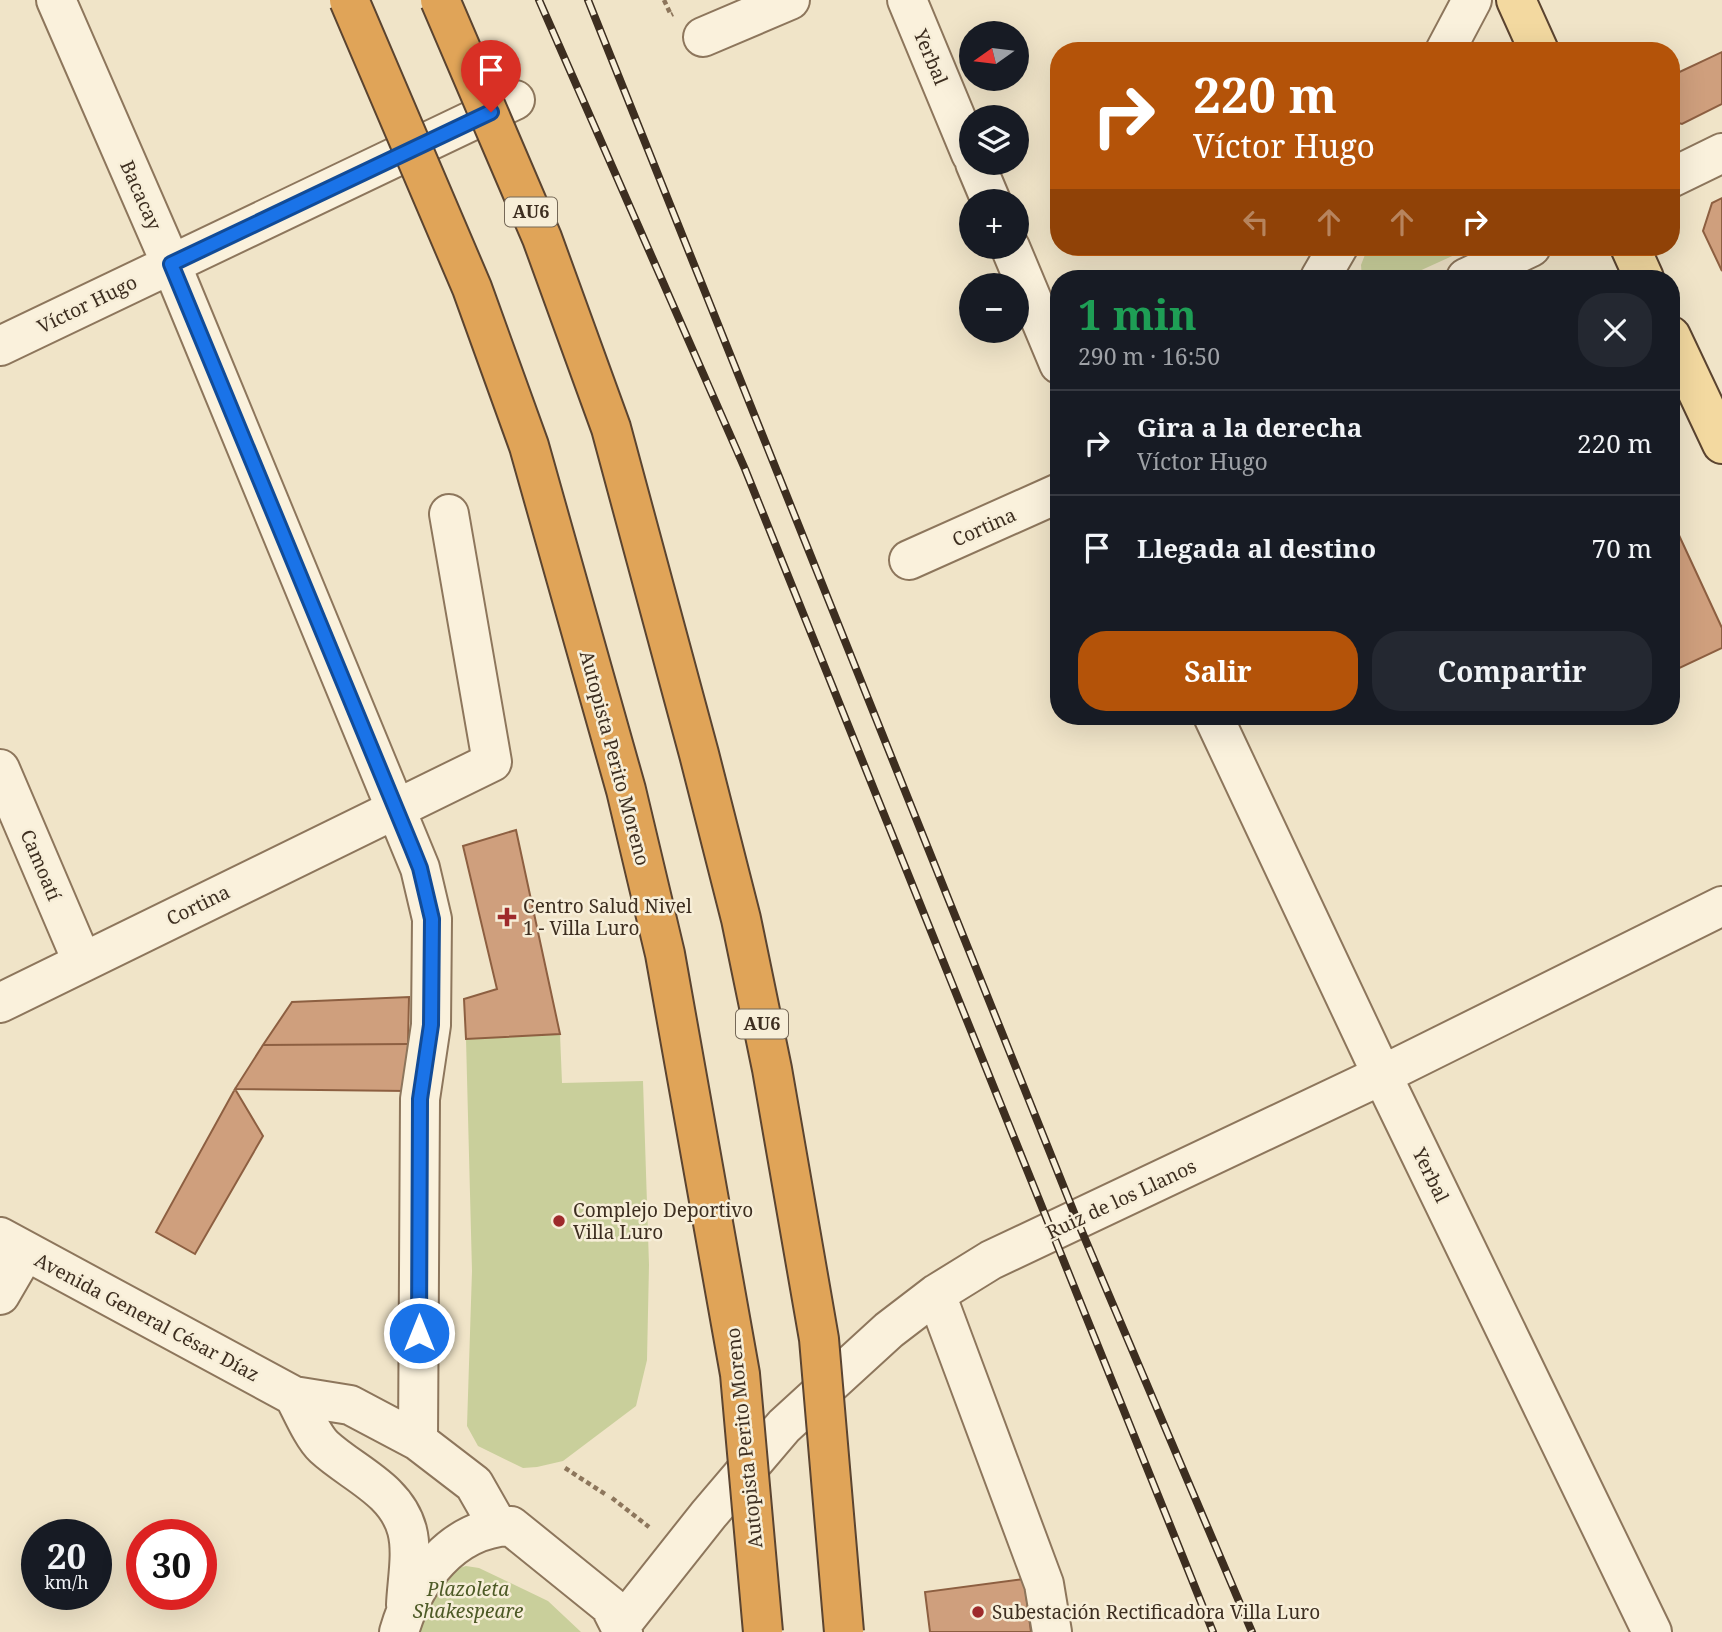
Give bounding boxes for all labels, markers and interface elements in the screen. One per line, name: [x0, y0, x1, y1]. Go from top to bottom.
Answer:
north arrow: [959, 21, 1029, 91]
map controls: [959, 21, 1029, 343]
street label: Yerbal: [907, 24, 954, 89]
pin: [461, 40, 521, 112]
icon: arrive: [472, 51, 510, 89]
text: 220 m: [1193, 61, 1337, 127]
icon: right: [1078, 70, 1169, 161]
button: layers: [959, 105, 1029, 175]
text: Víctor Hugo: [1193, 124, 1375, 167]
street label: Bacacay: [114, 156, 168, 234]
button: +: [959, 189, 1029, 259]
road number: AU6: [505, 197, 557, 226]
icon: left: [1237, 203, 1275, 241]
icon: ahead: [1310, 203, 1348, 241]
icon: ahead: [1383, 203, 1421, 241]
icon: right: [1456, 203, 1494, 241]
street label: Víctor Hugo: [33, 269, 141, 339]
button: −: [959, 273, 1029, 343]
text: 1 min: [1078, 285, 1197, 342]
button: close: [1578, 293, 1652, 367]
text: 290 m · 16:50: [1078, 340, 1220, 372]
text: Gira a la derecha: [1137, 409, 1362, 445]
icon: right: [1078, 424, 1116, 462]
text: 220 m: [1577, 425, 1652, 461]
text: Víctor Hugo: [1137, 445, 1268, 477]
street label: Cortina: [948, 501, 1020, 553]
icon: arrive: [1078, 529, 1116, 567]
text: Llegada al destino: [1137, 530, 1376, 566]
text: 70 m: [1592, 530, 1652, 566]
button: Salir: [1078, 631, 1358, 711]
button: Compartir: [1372, 631, 1652, 711]
street label: Autopista Perito Moreno: [574, 648, 656, 868]
street label: Camoatí: [14, 826, 68, 904]
street label: Cortina: [162, 879, 234, 931]
place label: Centro Salud Nivel 1 - Villa Luro: [523, 893, 692, 941]
marker: Centro Salud Nivel 1 - Villa Luro: [497, 907, 517, 927]
road number: AU6: [736, 1009, 788, 1038]
street label: Yerbal: [1406, 1142, 1455, 1207]
street label: Ruiz de los Llanos: [1042, 1153, 1200, 1245]
place label: Complejo Deportivo Villa Luro: [573, 1197, 753, 1245]
marker: Complejo Deportivo Villa Luro: [551, 1213, 567, 1229]
street label: Avenida General César Díaz: [30, 1247, 264, 1387]
position arrow: [382, 1296, 456, 1370]
street label: Autopista Perito Moreno: [719, 1326, 769, 1550]
speed limit sign: 30: [126, 1519, 217, 1610]
text: 20: [47, 1532, 86, 1579]
text: km/h: [44, 1570, 89, 1594]
park label: Plazoleta Shakespeare: [413, 1576, 523, 1624]
place label: Subestación Rectificadora Villa Luro: [992, 1599, 1320, 1625]
marker: Subestación Rectificadora Villa Luro: [970, 1604, 986, 1620]

